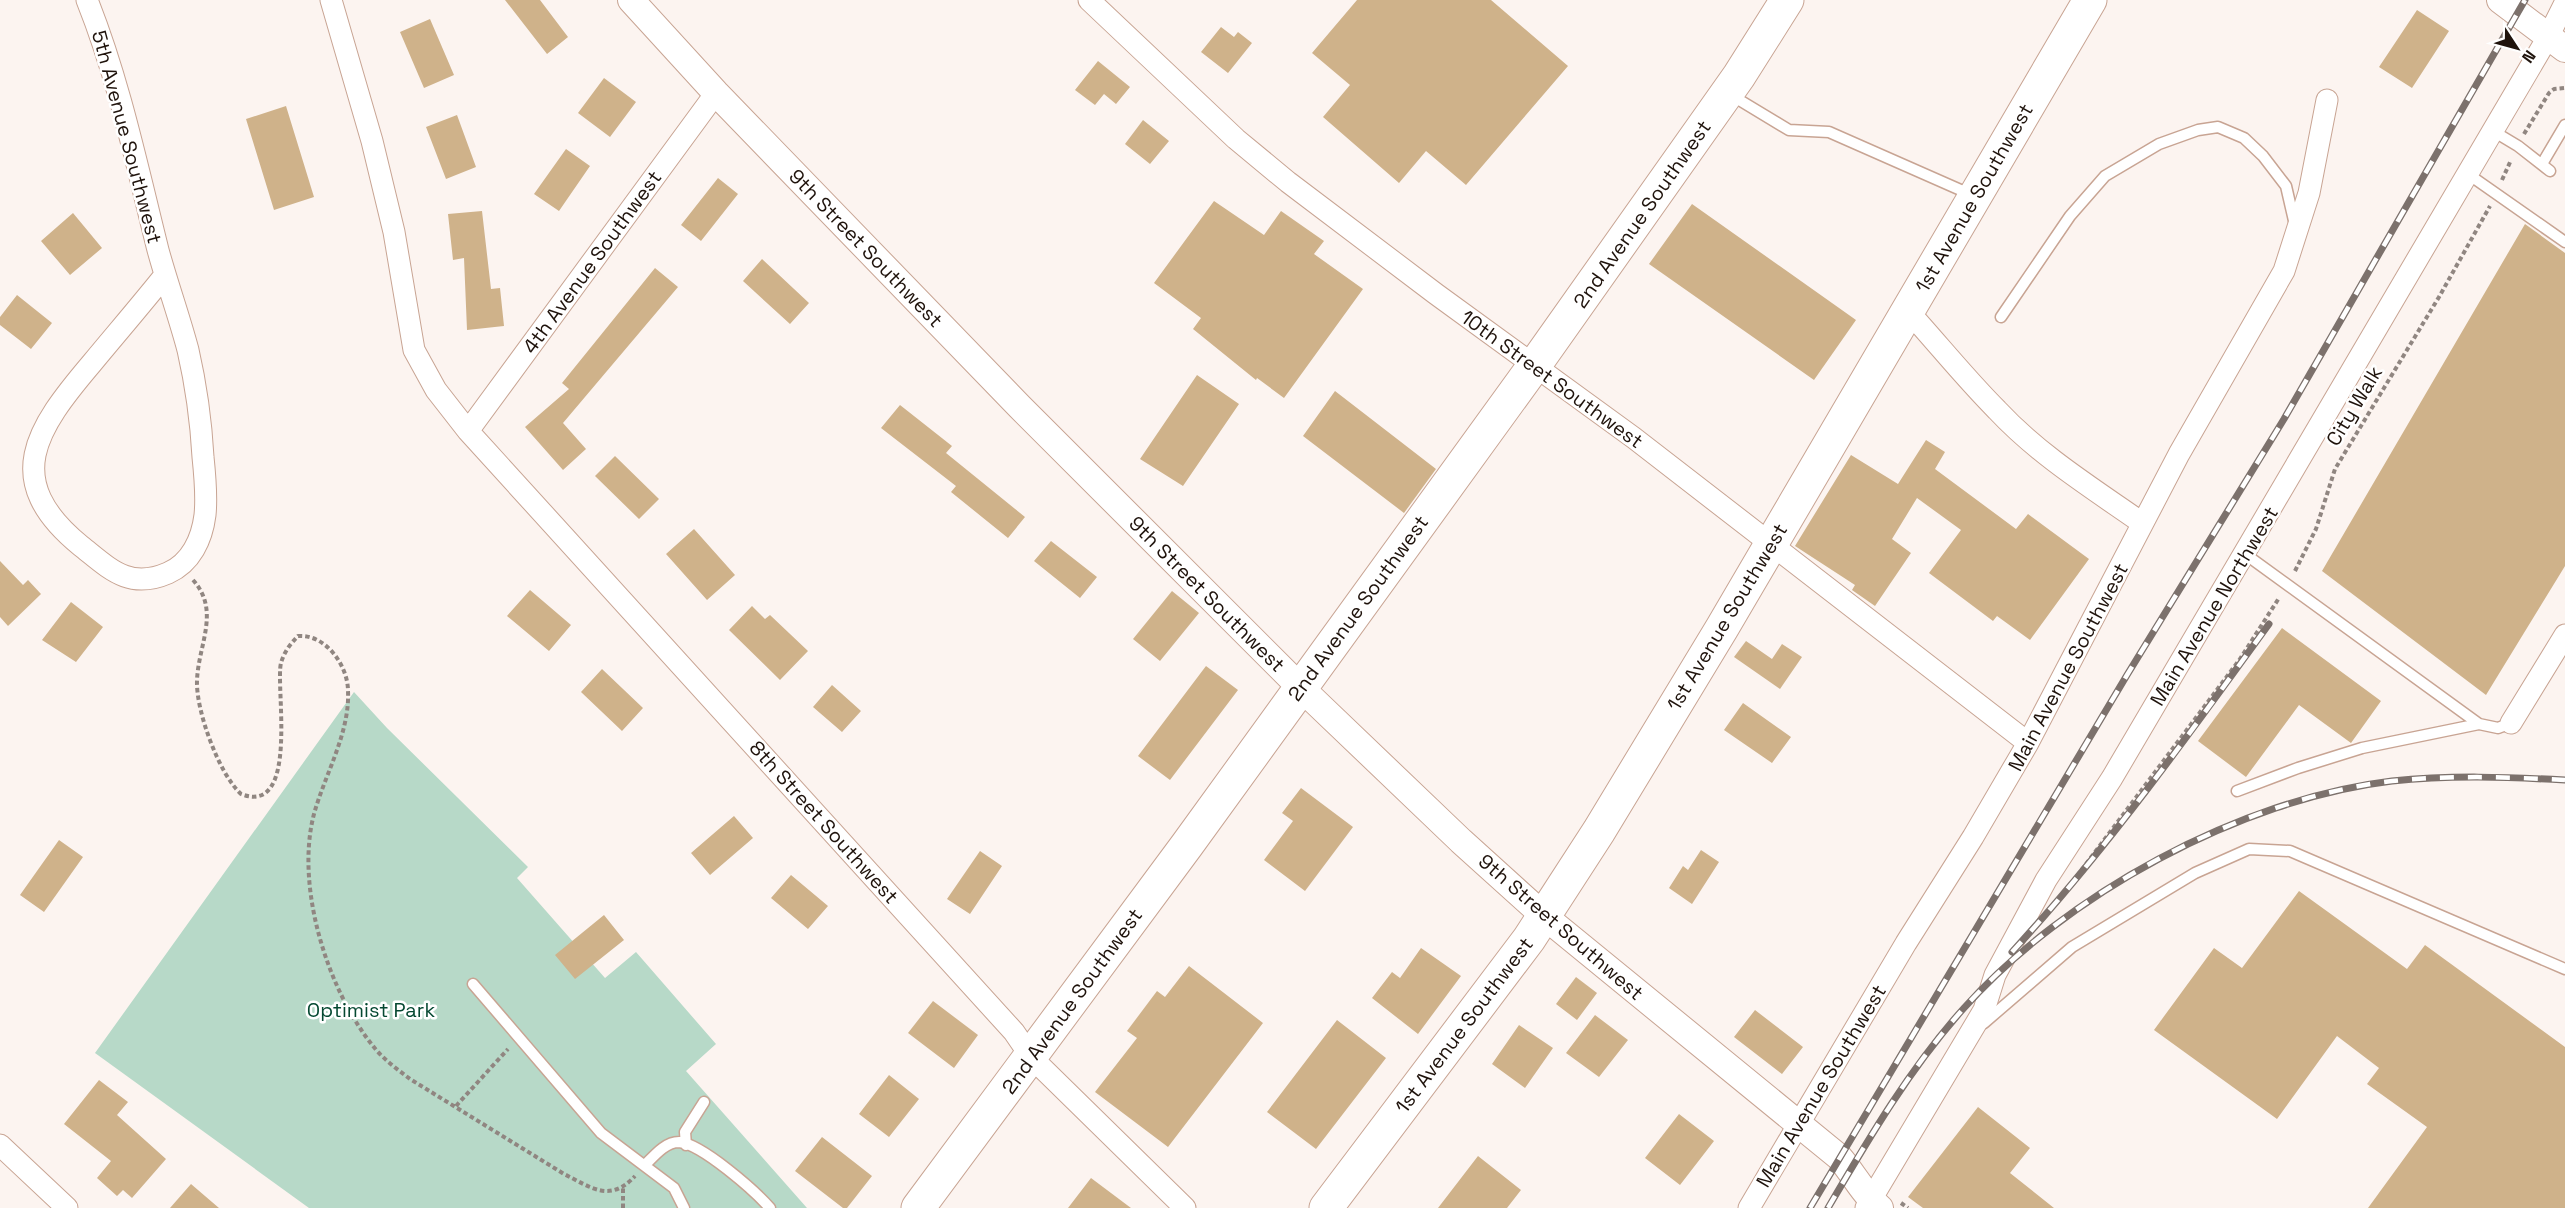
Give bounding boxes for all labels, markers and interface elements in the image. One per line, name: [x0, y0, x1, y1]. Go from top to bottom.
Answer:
north arrow: [2487, 18, 2547, 78]
street label: 5th Avenue Southwest: [86, 28, 168, 246]
text: N: [2517, 46, 2540, 67]
street label: 1st Avenue Southwest: [1909, 99, 2039, 297]
street label: 2nd Avenue Southwest: [1567, 115, 1717, 313]
street label: 9th Street Southwest: [784, 163, 948, 333]
street label: 4th Avenue Southwest: [517, 165, 667, 359]
street label: 10th Street Southwest: [1456, 304, 1648, 454]
street label: City Walk: [2320, 361, 2388, 451]
street label: Main Avenue Northwest: [2144, 501, 2284, 711]
street label: 9th Street Southwest: [1123, 510, 1291, 678]
street label: 2nd Avenue Southwest: [1282, 510, 1434, 706]
street label: 1st Avenue Southwest: [1661, 519, 1793, 715]
street label: Main Avenue Southwest: [2002, 558, 2134, 776]
street label: 8th Street Southwest: [744, 735, 904, 909]
street label: 9th Street Southwest: [1473, 848, 1649, 1006]
street label: 2nd Avenue Southwest: [996, 903, 1148, 1099]
street label: 1st Avenue Southwest: [1389, 932, 1539, 1118]
street label: Main Avenue Southwest: [1750, 980, 1892, 1192]
park label: Optimist Park: [307, 997, 435, 1023]

